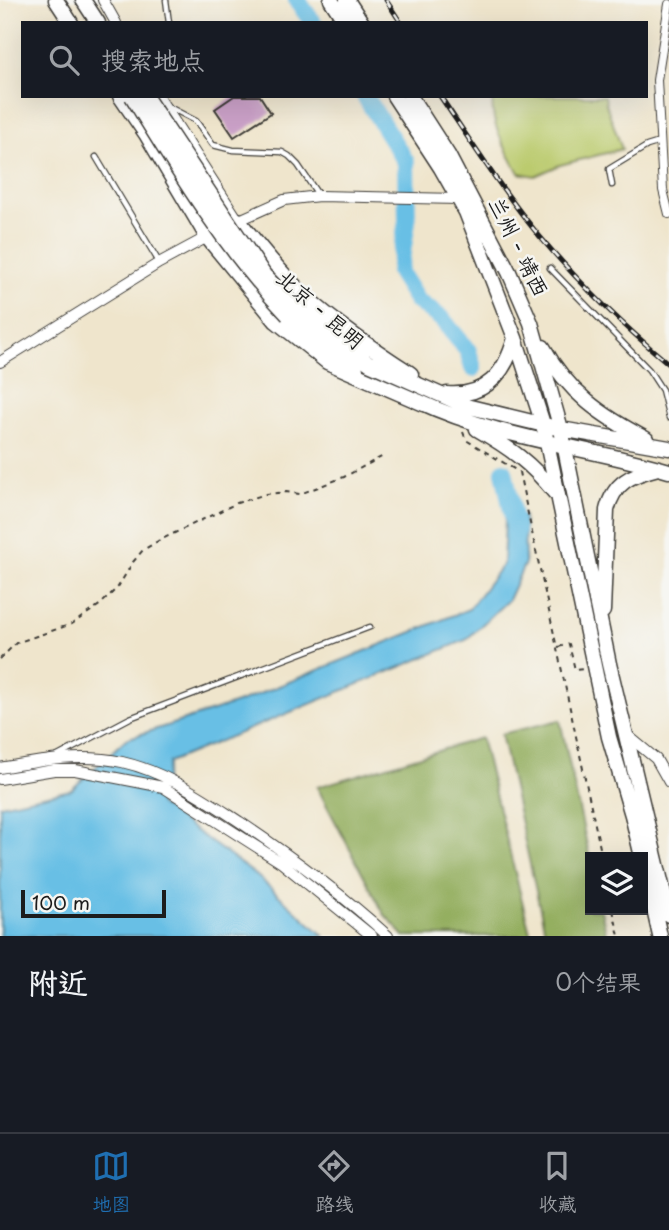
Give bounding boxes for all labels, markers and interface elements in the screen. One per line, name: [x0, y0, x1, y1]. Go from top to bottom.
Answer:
search box: [21, 21, 648, 98]
text: 搜索地点: [101, 40, 205, 79]
icon: search: [45, 41, 83, 79]
street label: 兰州 - 靖西: [482, 191, 558, 302]
street label: 北京 - 昆明: [270, 261, 372, 356]
map controls: [585, 852, 648, 915]
button: layers: [585, 852, 648, 915]
scale bar: [21, 887, 166, 919]
text: 100 m: [32, 888, 90, 916]
text: 附近: [28, 959, 88, 1004]
text: 0个结果: [555, 964, 641, 999]
tab: 地图: [92, 1147, 131, 1217]
tab: 路线: [315, 1147, 354, 1217]
tab: 收藏: [538, 1147, 577, 1217]

